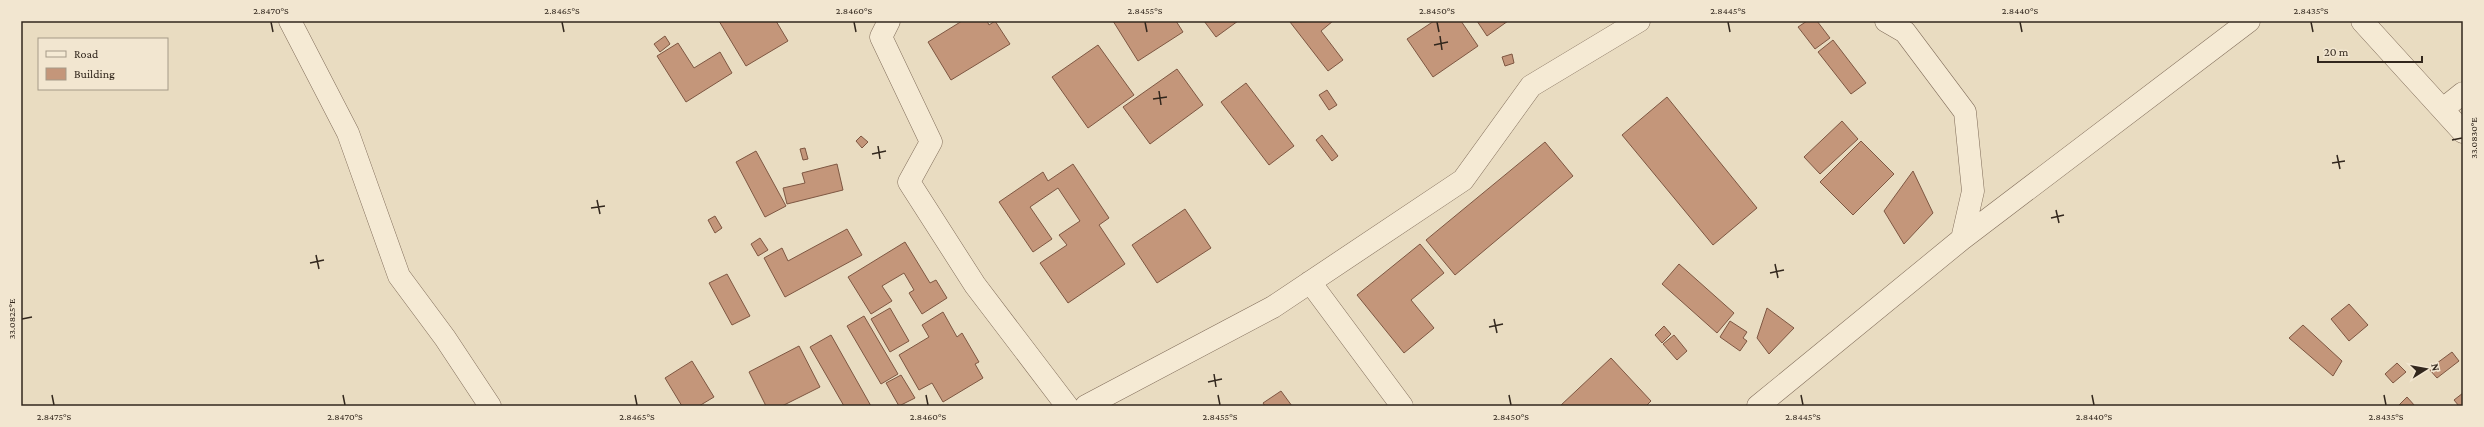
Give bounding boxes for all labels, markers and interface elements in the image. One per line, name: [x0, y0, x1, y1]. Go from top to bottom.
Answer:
text: 2.8470°S: [253, 5, 289, 16]
text: 2.8465°S: [544, 5, 580, 16]
text: 2.8460°S: [836, 5, 873, 16]
text: 2.8455°S: [1128, 5, 1163, 16]
text: 2.8450°S: [1419, 5, 1455, 16]
text: 2.8445°S: [1710, 5, 1746, 16]
text: 2.8440°S: [2002, 5, 2039, 16]
text: 2.8435°S: [2294, 5, 2329, 16]
legend: [38, 38, 168, 90]
scale bar: [2318, 38, 2422, 64]
text: 20 m: [2324, 45, 2349, 59]
text: Road: [74, 47, 99, 61]
text: Building: [74, 67, 115, 81]
text: 33.0830°E: [2468, 117, 2479, 159]
text: 33.0825°E: [6, 298, 17, 339]
north arrow: [2406, 349, 2446, 389]
text: N: [2429, 362, 2443, 372]
text: 2.8475°S: [37, 411, 72, 422]
text: 2.8470°S: [327, 411, 363, 422]
text: 2.8465°S: [619, 411, 655, 422]
text: 2.8460°S: [910, 411, 947, 422]
text: 2.8455°S: [1203, 411, 1238, 422]
text: 2.8450°S: [1493, 411, 1529, 422]
text: 2.8445°S: [1785, 411, 1821, 422]
text: 2.8440°S: [2076, 411, 2113, 422]
text: 2.8435°S: [2369, 411, 2404, 422]

